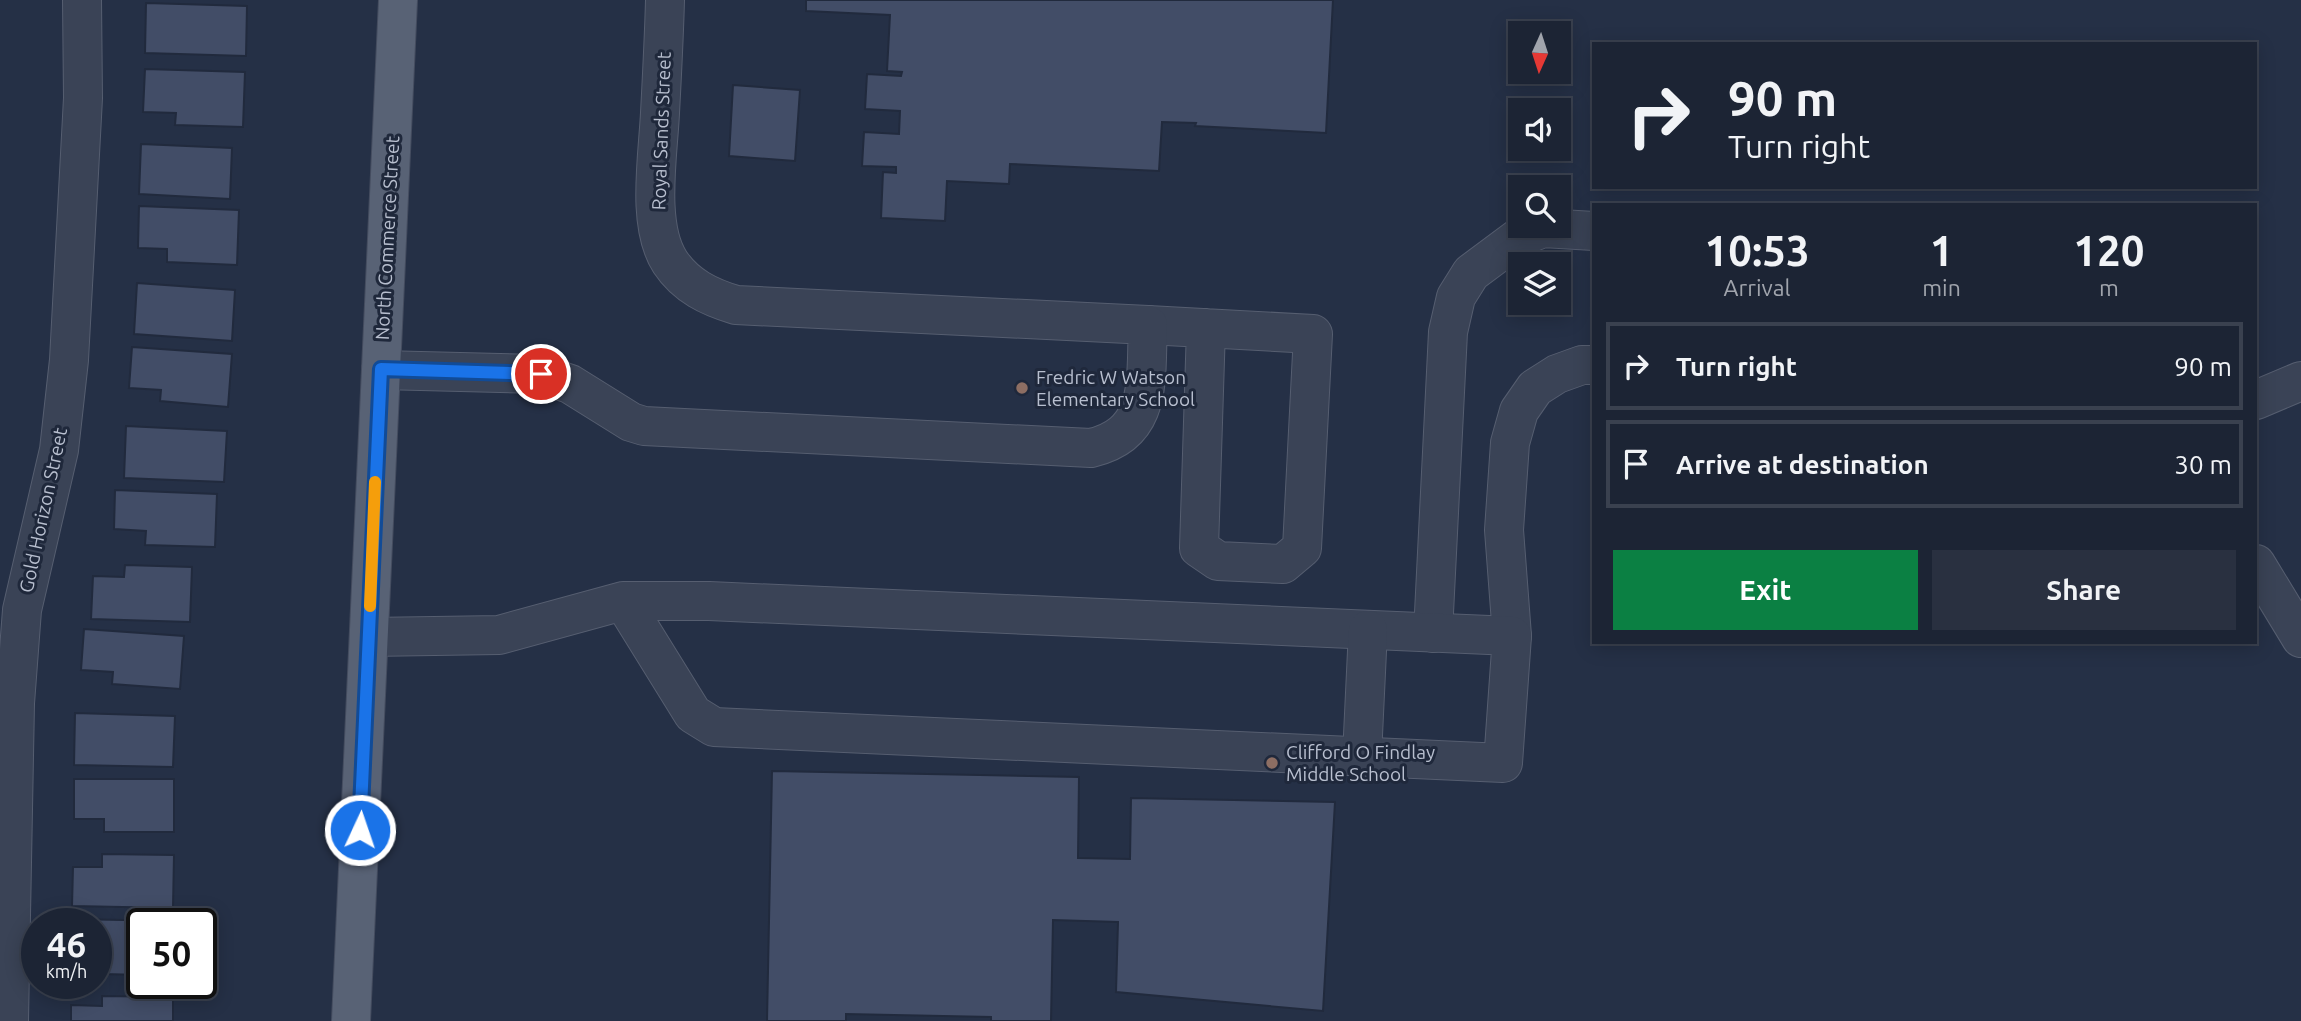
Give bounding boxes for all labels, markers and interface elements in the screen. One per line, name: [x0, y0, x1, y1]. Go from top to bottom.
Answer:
north arrow: [1508, 21, 1572, 84]
map controls: [1508, 21, 1571, 315]
street label: Royal Sands Street: [647, 51, 675, 211]
icon: right: [1613, 70, 1704, 161]
text: 90 m: [1728, 70, 1837, 125]
button: sound: [1508, 98, 1571, 161]
text: Turn right: [1728, 128, 1870, 164]
street label: North Commerce Street: [371, 135, 403, 341]
button: search: [1508, 175, 1571, 238]
text: 10:53: [1705, 227, 1810, 274]
text: 1: [1930, 227, 1953, 274]
text: 120: [2073, 227, 2144, 274]
button: layers: [1508, 252, 1571, 315]
text: Arrival: [1724, 275, 1791, 300]
text: min: [1922, 275, 1961, 300]
text: m: [2099, 275, 2119, 300]
pin: [511, 344, 571, 404]
icon: right: [1617, 347, 1655, 385]
text: Turn right: [1676, 352, 1797, 381]
text: 90 m: [2174, 352, 2232, 381]
icon: arrive: [522, 355, 560, 393]
place label: Fredric W Watson Elementary School: [1036, 366, 1195, 410]
marker: Fredric W Watson Elementary School: [1014, 380, 1030, 396]
street label: Gold Horizon Street: [15, 425, 71, 595]
icon: arrive: [1617, 445, 1655, 483]
text: Arrive at destination: [1676, 450, 1929, 479]
text: 30 m: [2174, 450, 2232, 479]
button: Exit: [1613, 550, 1918, 630]
button: Share: [1932, 550, 2236, 630]
place label: Clifford O Findlay Middle School: [1286, 741, 1435, 785]
marker: Clifford O Findlay Middle School: [1264, 755, 1280, 771]
position arrow: [323, 793, 397, 867]
speed limit sign: 50: [126, 908, 217, 999]
text: 46: [47, 924, 86, 964]
text: km/h: [46, 961, 87, 981]

